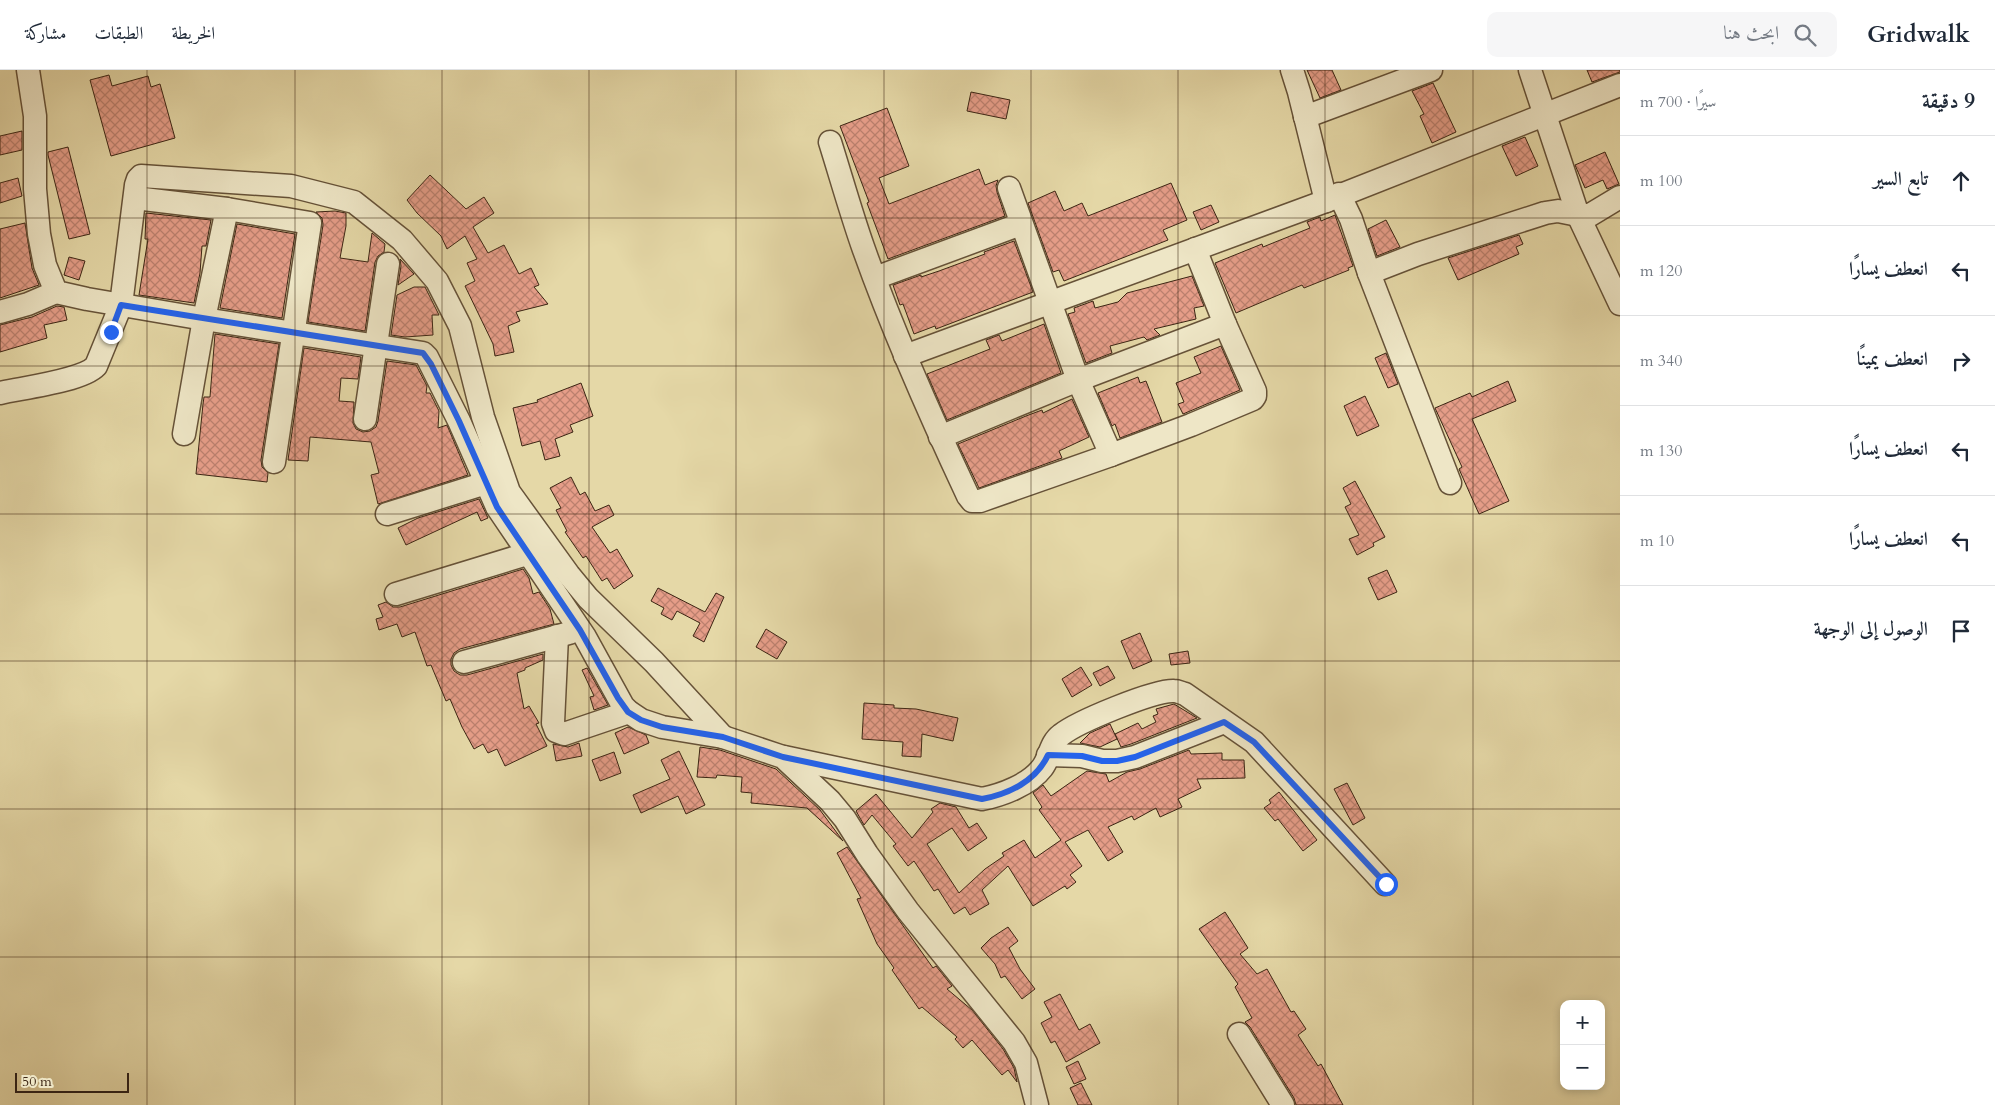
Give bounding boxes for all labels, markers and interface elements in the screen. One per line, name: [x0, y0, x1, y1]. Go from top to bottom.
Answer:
search box: [1487, 12, 1837, 57]
text: Gridwalk: [1867, 18, 1970, 51]
text: ابحث هنا: [1723, 20, 1779, 46]
text: مشاركة: [25, 21, 66, 46]
text: الطبقات: [94, 21, 143, 46]
text: الخريطة: [171, 21, 215, 46]
icon: search: [1791, 21, 1819, 49]
text: 9 دقيقة: [1922, 87, 1975, 116]
text: سيرًا · 700 m: [1640, 91, 1716, 113]
text: تابع السير: [1873, 166, 1928, 192]
icon: ahead: [1947, 167, 1975, 195]
text: 100 m: [1640, 170, 1682, 192]
text: انعطف يسارًا: [1849, 256, 1928, 282]
icon: left: [1947, 257, 1975, 285]
text: 120 m: [1640, 260, 1682, 282]
route end: [100, 321, 123, 344]
text: انعطف يمينًا: [1857, 346, 1928, 372]
icon: right: [1947, 347, 1975, 375]
text: 340 m: [1640, 350, 1682, 372]
text: انعطف يسارًا: [1849, 436, 1928, 462]
icon: left: [1947, 437, 1975, 465]
text: 130 m: [1640, 440, 1682, 462]
text: انعطف يسارًا: [1849, 526, 1928, 552]
icon: left: [1947, 527, 1975, 555]
text: 10 m: [1640, 530, 1674, 552]
text: الوصول إلى الوجهة: [1814, 616, 1928, 642]
icon: arrive: [1947, 617, 1975, 645]
route start: [1375, 873, 1398, 896]
map controls: [1560, 1000, 1605, 1090]
button: +: [1560, 1000, 1605, 1045]
button: −: [1560, 1045, 1605, 1090]
scale bar: [15, 1070, 129, 1093]
text: 50 m: [22, 1072, 52, 1091]

